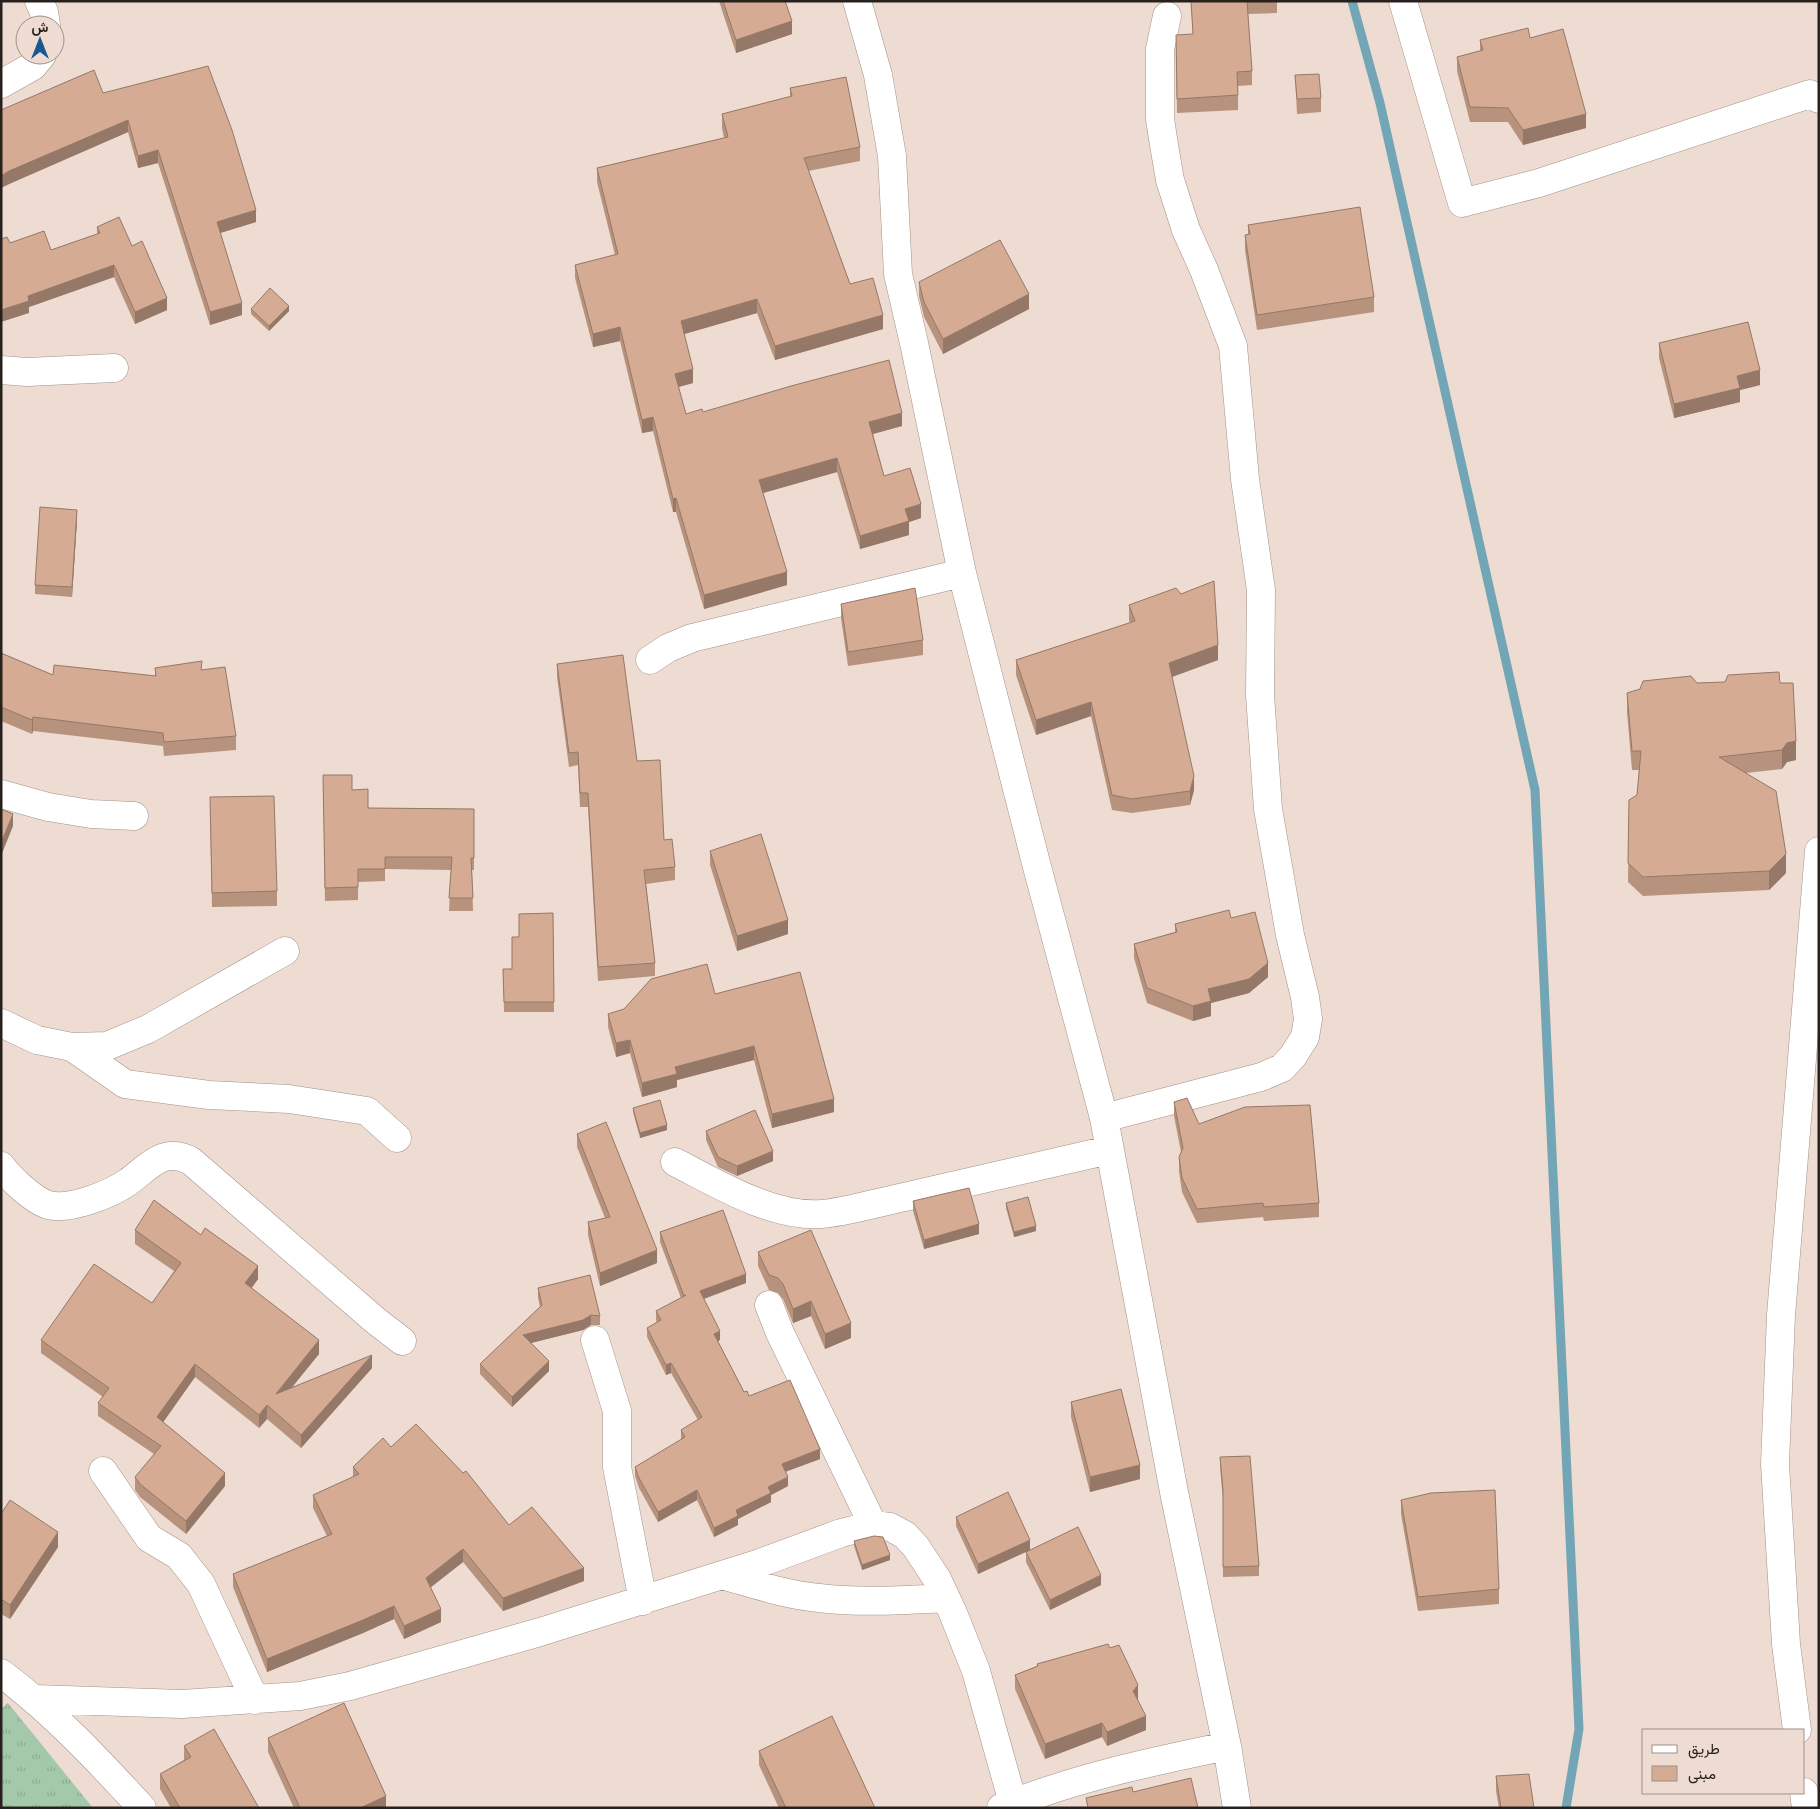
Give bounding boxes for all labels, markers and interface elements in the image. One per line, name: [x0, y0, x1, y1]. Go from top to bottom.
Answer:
north arrow: [15, 15, 65, 65]
text: ش: [32, 18, 49, 36]
legend: [1642, 1729, 1805, 1794]
text: طريق: [1688, 1739, 1720, 1759]
text: مبنى: [1688, 1764, 1716, 1784]

